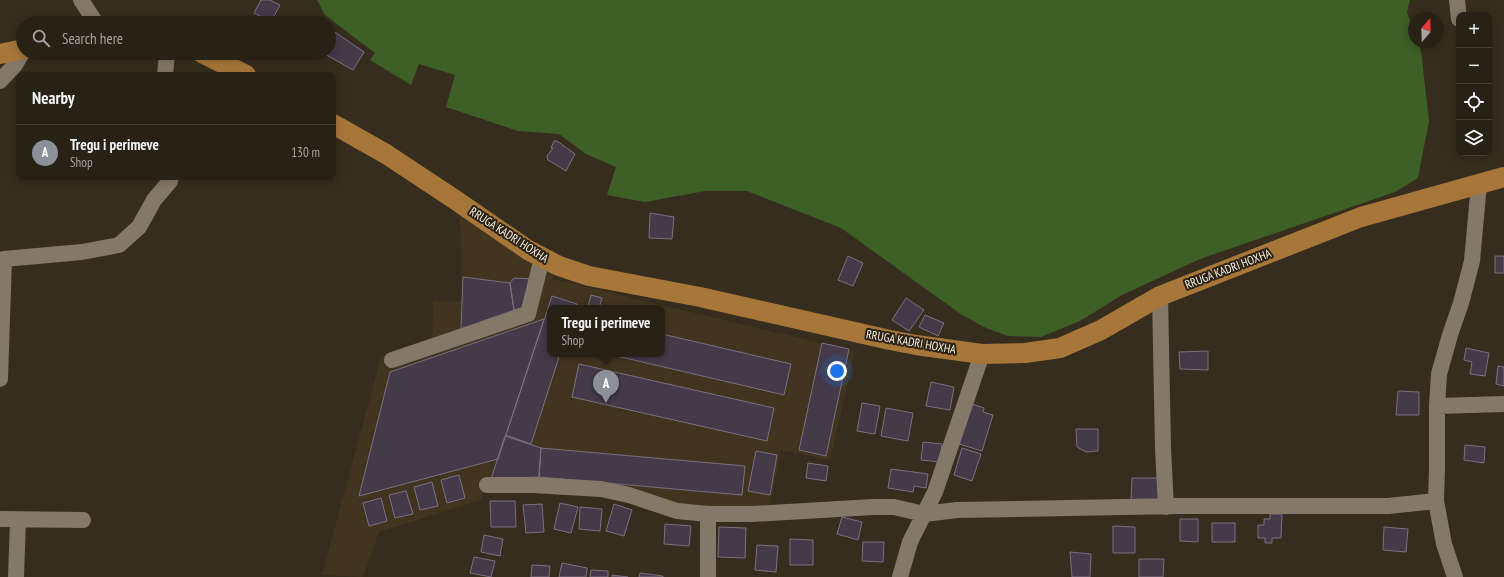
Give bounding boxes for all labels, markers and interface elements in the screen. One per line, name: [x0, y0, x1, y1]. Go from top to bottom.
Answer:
north arrow: [1408, 12, 1444, 48]
map controls: [1456, 12, 1492, 156]
button: +: [1456, 12, 1492, 48]
search box: [16, 16, 336, 60]
icon: search: [30, 27, 52, 49]
text: Search here: [62, 29, 123, 48]
button: −: [1456, 48, 1492, 84]
button: locate: [1456, 84, 1492, 120]
text: Nearby: [32, 87, 75, 109]
button: layers: [1456, 120, 1492, 156]
text: Tregu i perimeve: [70, 135, 159, 154]
text: A: [42, 144, 48, 161]
text: 130 m: [291, 144, 320, 161]
text: Shop: [70, 154, 93, 171]
street label: RRUGA KADRI HOXHA: [467, 203, 552, 266]
street label: RRUGA KADRI HOXHA: [1183, 245, 1273, 292]
popup: [547, 305, 665, 357]
text: Tregu i perimeve: [562, 313, 650, 332]
street label: RRUGA KADRI HOXHA: [865, 326, 958, 357]
text: Shop: [562, 332, 584, 349]
your location: [827, 361, 847, 381]
pin: A: [593, 370, 619, 403]

